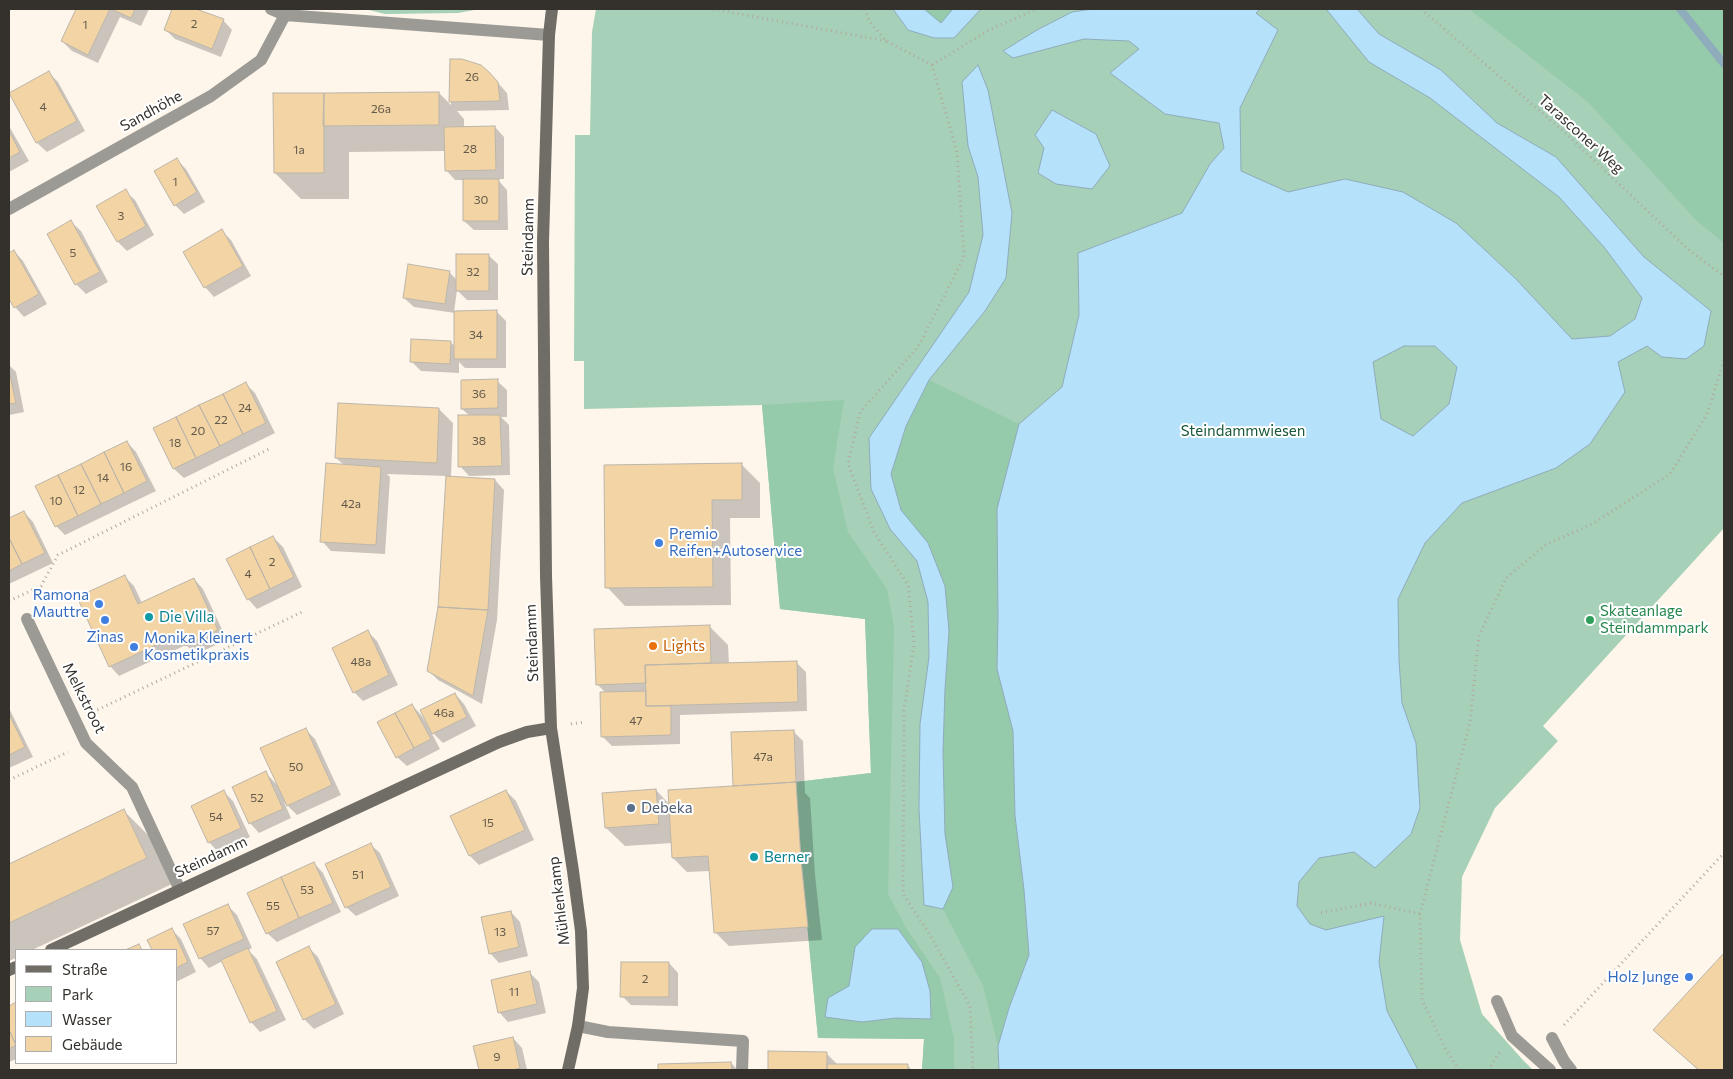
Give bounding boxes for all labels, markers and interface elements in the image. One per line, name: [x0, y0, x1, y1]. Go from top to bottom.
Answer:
house number: 2: [191, 17, 197, 31]
house number: 1: [82, 18, 88, 32]
house number: 26: [465, 70, 479, 84]
street label: Sandhöhe: [117, 87, 185, 135]
street label: Tarasconer Weg: [1535, 91, 1627, 177]
house number: 4: [39, 100, 47, 114]
house number: 26a: [371, 102, 391, 116]
house number: 28: [463, 142, 477, 156]
house number: 1a: [293, 143, 305, 157]
house number: 1: [172, 175, 178, 189]
house number: 30: [474, 193, 488, 207]
street label: Steindamm: [518, 198, 538, 276]
house number: 3: [118, 209, 124, 223]
house number: 5: [70, 246, 76, 260]
house number: 32: [466, 265, 480, 279]
house number: 34: [469, 328, 483, 342]
house number: 36: [472, 387, 486, 401]
house number: 24: [238, 401, 252, 415]
house number: 22: [214, 413, 228, 427]
park label: Steindammwiesen: [1181, 422, 1305, 440]
house number: 20: [191, 424, 205, 438]
house number: 38: [472, 434, 486, 448]
house number: 18: [169, 436, 181, 450]
house number: 16: [120, 460, 132, 474]
house number: 14: [97, 471, 109, 485]
house number: 12: [73, 483, 85, 497]
house number: 10: [50, 494, 62, 508]
house number: 42a: [341, 497, 361, 511]
place label: Premio Reifen+Autoservice: [669, 525, 802, 560]
marker: Premio Reifen+Autoservice: [653, 537, 665, 549]
house number: 2: [269, 555, 275, 569]
house number: 4: [244, 567, 252, 581]
place label: Ramona Mauttre: [33, 586, 89, 621]
marker: Ramona Mauttre: [93, 598, 105, 610]
place label: Skateanlage Steindammpark: [1600, 602, 1709, 637]
street label: Steindamm: [522, 604, 542, 682]
place label: Die Villa: [159, 608, 214, 626]
marker: Die Villa: [143, 611, 155, 623]
marker: Zinas: [99, 614, 111, 626]
marker: Skateanlage Steindammpark: [1584, 614, 1596, 626]
place label: Zinas: [86, 628, 124, 646]
place label: Monika Kleinert Kosmetikpraxis: [144, 629, 253, 664]
place label: Lights: [663, 637, 705, 655]
marker: Lights: [647, 640, 659, 652]
marker: Monika Kleinert Kosmetikpraxis: [128, 641, 140, 653]
house number: 48a: [351, 655, 371, 669]
street label: Melkstroot: [59, 660, 109, 736]
house number: 46a: [434, 706, 454, 720]
house number: 47: [629, 714, 643, 728]
house number: 47a: [753, 750, 773, 764]
house number: 50: [289, 760, 303, 774]
house number: 52: [250, 791, 264, 805]
place label: Debeka: [641, 799, 693, 817]
marker: Debeka: [625, 802, 637, 814]
house number: 54: [209, 810, 223, 824]
house number: 15: [482, 816, 494, 830]
street label: Steindamm: [172, 832, 250, 882]
place label: Berner: [764, 848, 810, 866]
marker: Berner: [748, 851, 760, 863]
street label: Mühlenkamp: [545, 855, 573, 947]
house number: 51: [352, 868, 364, 882]
house number: 53: [300, 883, 314, 897]
house number: 55: [266, 899, 280, 913]
house number: 57: [206, 924, 220, 938]
house number: 13: [494, 925, 506, 939]
legend: [15, 949, 178, 1064]
text: Straße: [62, 960, 108, 978]
place label: Holz Junge: [1607, 968, 1679, 986]
marker: Holz Junge: [1683, 971, 1695, 983]
house number: 2: [642, 972, 648, 986]
text: Park: [62, 985, 93, 1003]
house number: 11: [509, 985, 519, 999]
text: Wasser: [62, 1010, 112, 1028]
text: Gebäude: [62, 1035, 123, 1053]
house number: 9: [493, 1050, 501, 1064]

